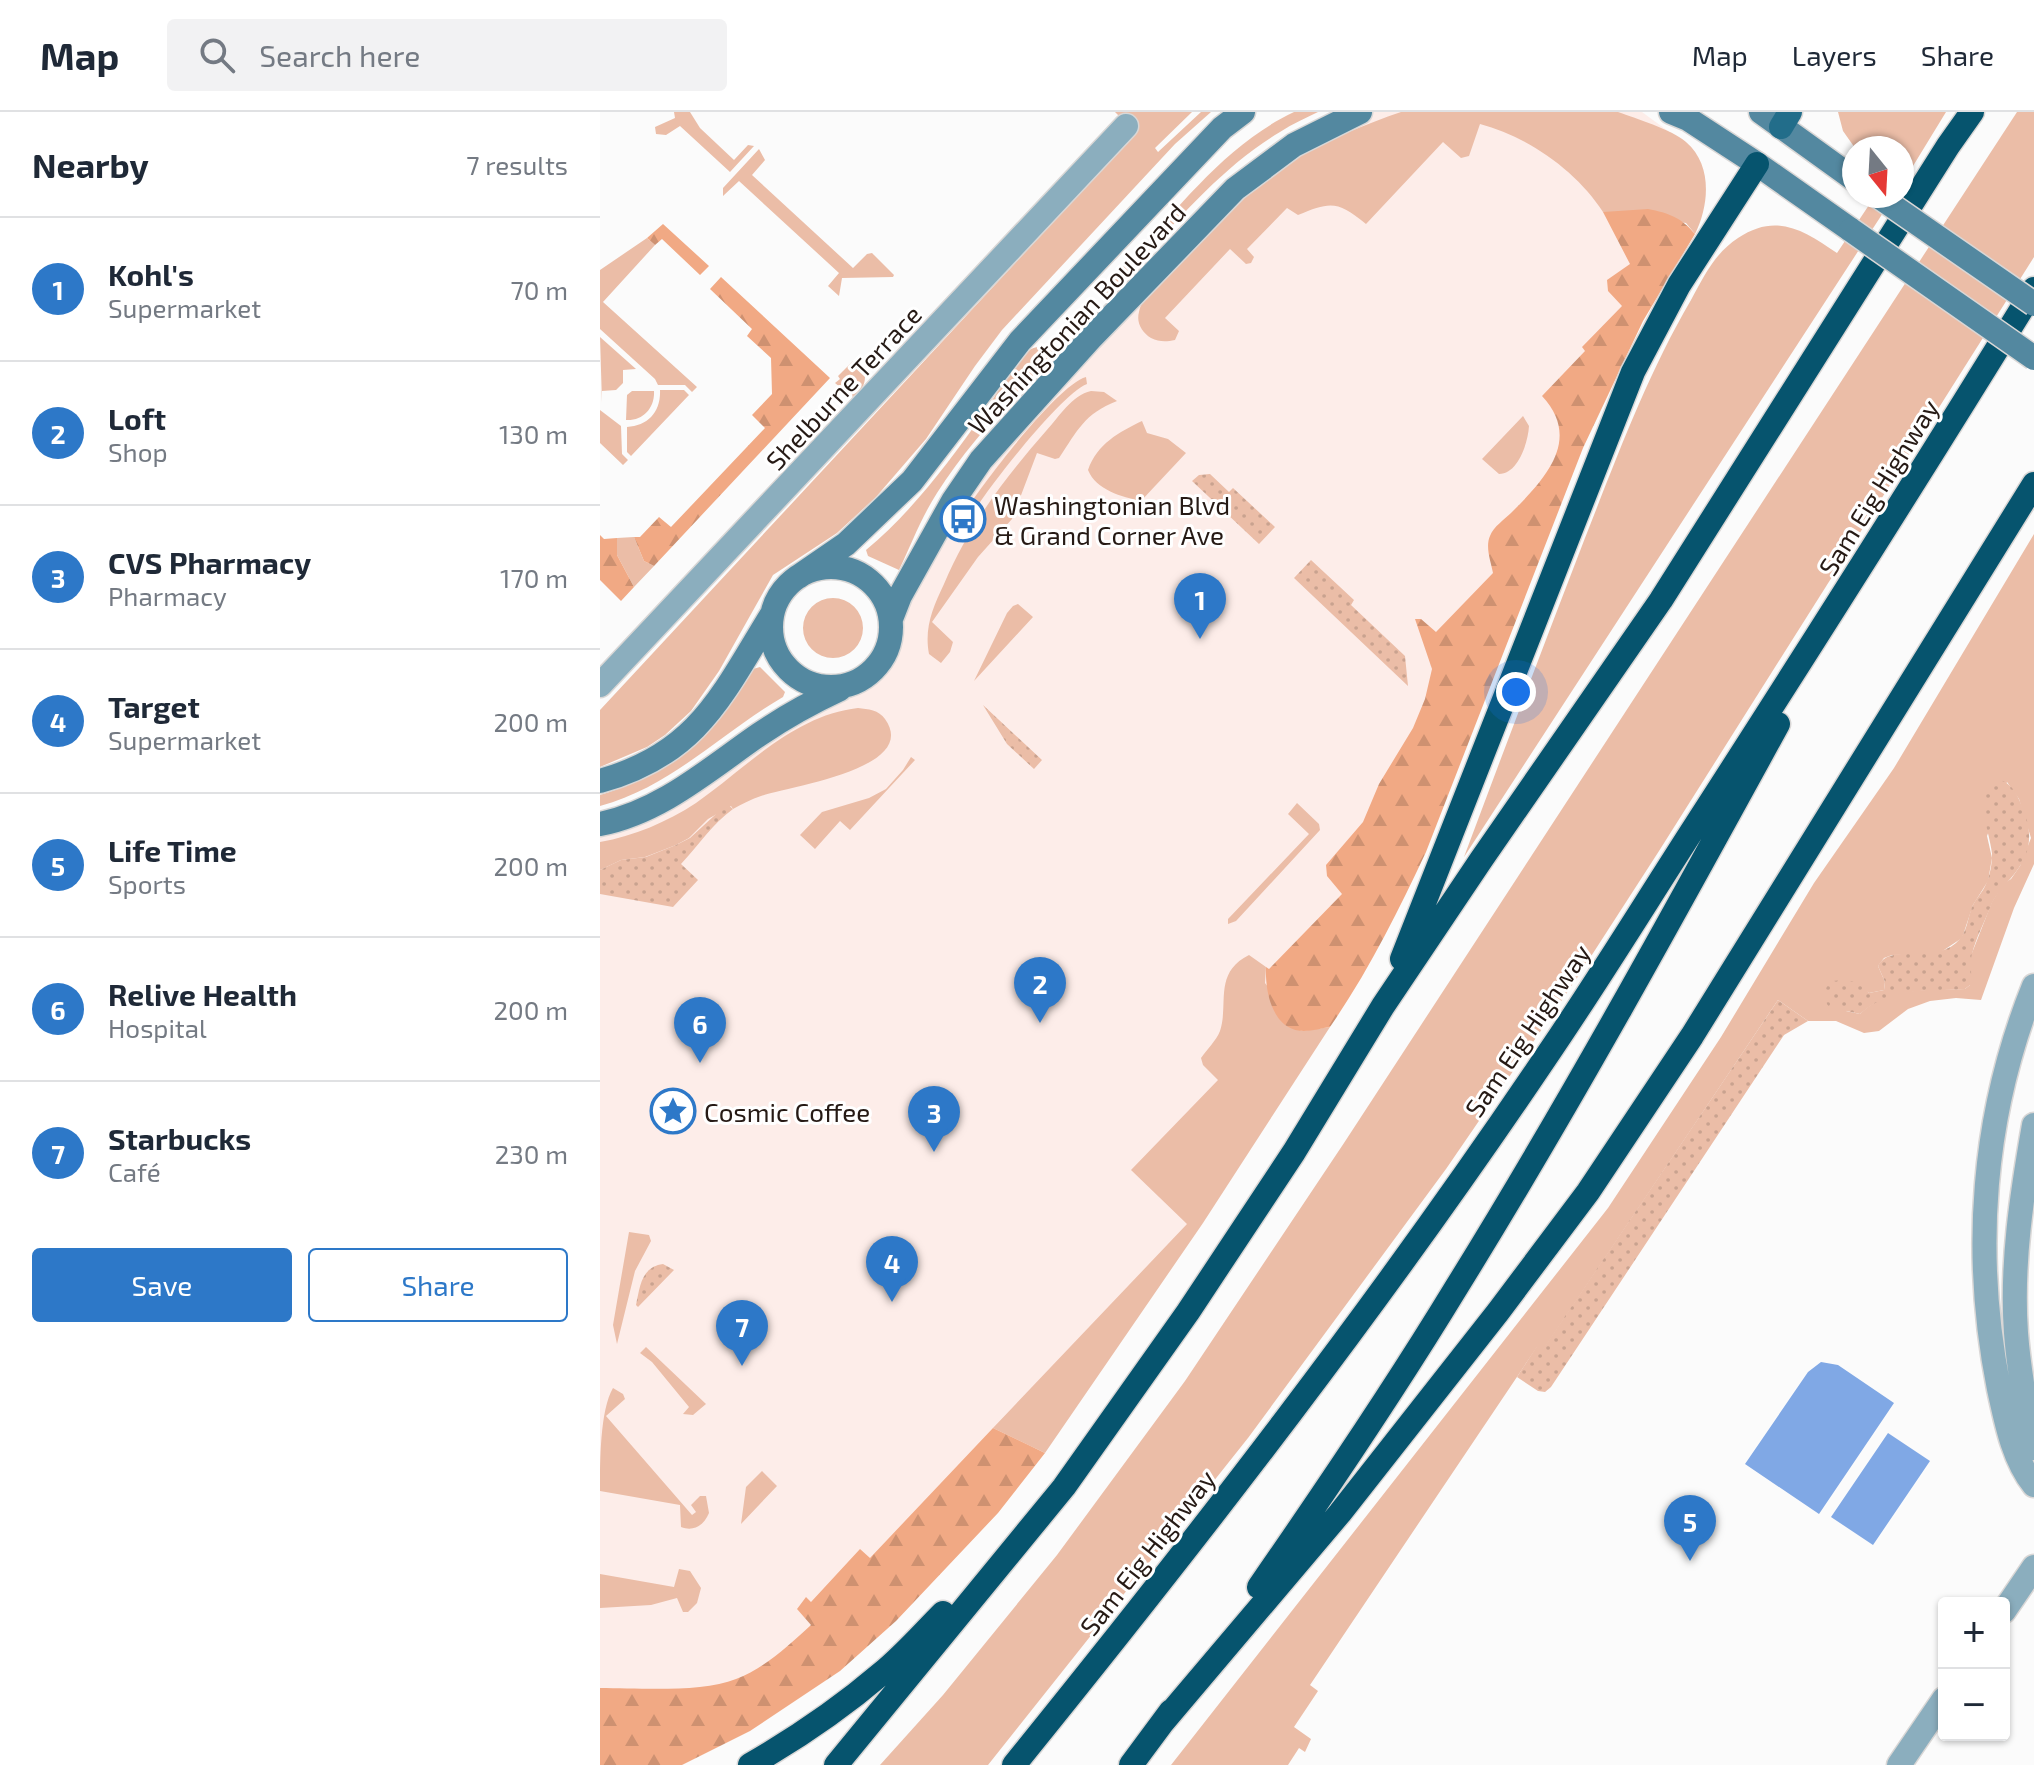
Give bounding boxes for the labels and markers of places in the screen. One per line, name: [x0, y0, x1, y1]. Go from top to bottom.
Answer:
place label: Washingtonian Blvd & Grand Corner Ave: [994, 489, 1230, 550]
bus stop icon: Washingtonian Blvd & Grand Corner Ave: [939, 495, 987, 543]
pin: 1: [1174, 573, 1226, 639]
pin: 2: [1014, 957, 1066, 1023]
pin: 6: [674, 997, 726, 1063]
pin: 3: [908, 1086, 960, 1152]
place icon: Cosmic Coffee: [649, 1087, 697, 1135]
place label: Cosmic Coffee: [704, 1096, 870, 1127]
pin: 4: [866, 1236, 918, 1302]
pin: 7: [716, 1300, 768, 1366]
pin: 5: [1664, 1495, 1716, 1561]

